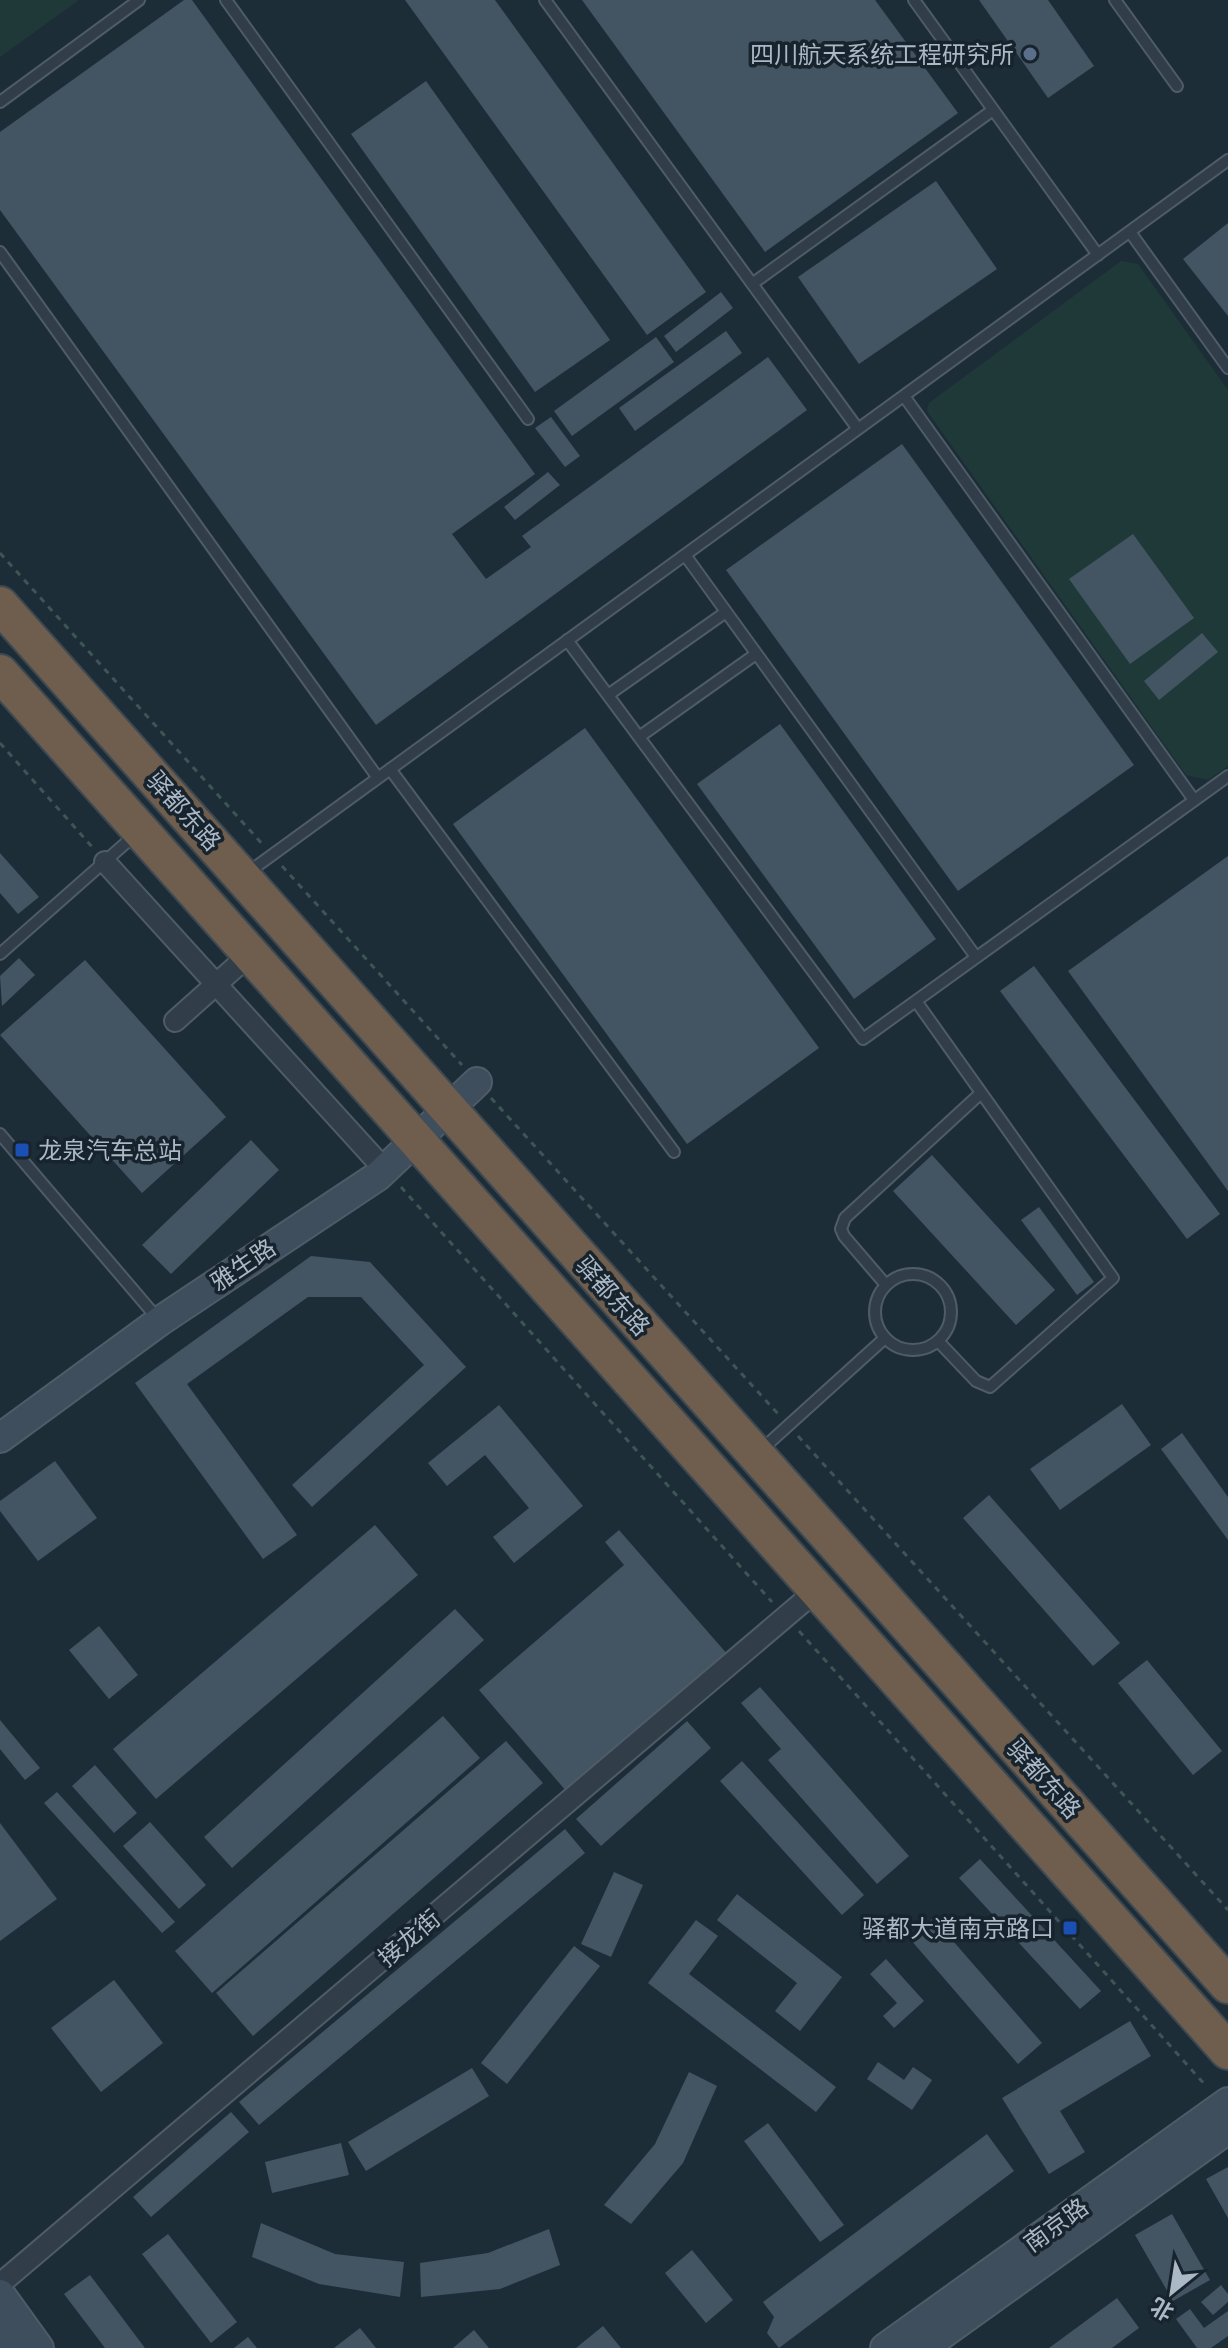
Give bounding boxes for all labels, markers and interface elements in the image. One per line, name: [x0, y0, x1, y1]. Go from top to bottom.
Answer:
place label: 四川航天系统工程研究所: [750, 39, 1014, 70]
marker: 四川航天系统工程研究所: [1021, 45, 1039, 63]
street label: 驿都东路: [140, 765, 228, 857]
place label: 龙泉汽车总站: [38, 1135, 182, 1166]
marker: 龙泉汽车总站: [13, 1141, 31, 1159]
street label: 雅生路: [204, 1232, 282, 1298]
street label: 驿都东路: [569, 1250, 657, 1342]
street label: 驿都东路: [1000, 1733, 1088, 1825]
street label: 接龙街: [371, 1903, 447, 1973]
place label: 驿都大道南京路口: [862, 1913, 1054, 1944]
marker: 驿都大道南京路口: [1061, 1919, 1079, 1937]
street label: 南京路: [1018, 2191, 1094, 2259]
north arrow: [1132, 2252, 1212, 2332]
text: 北: [1145, 2292, 1179, 2327]

